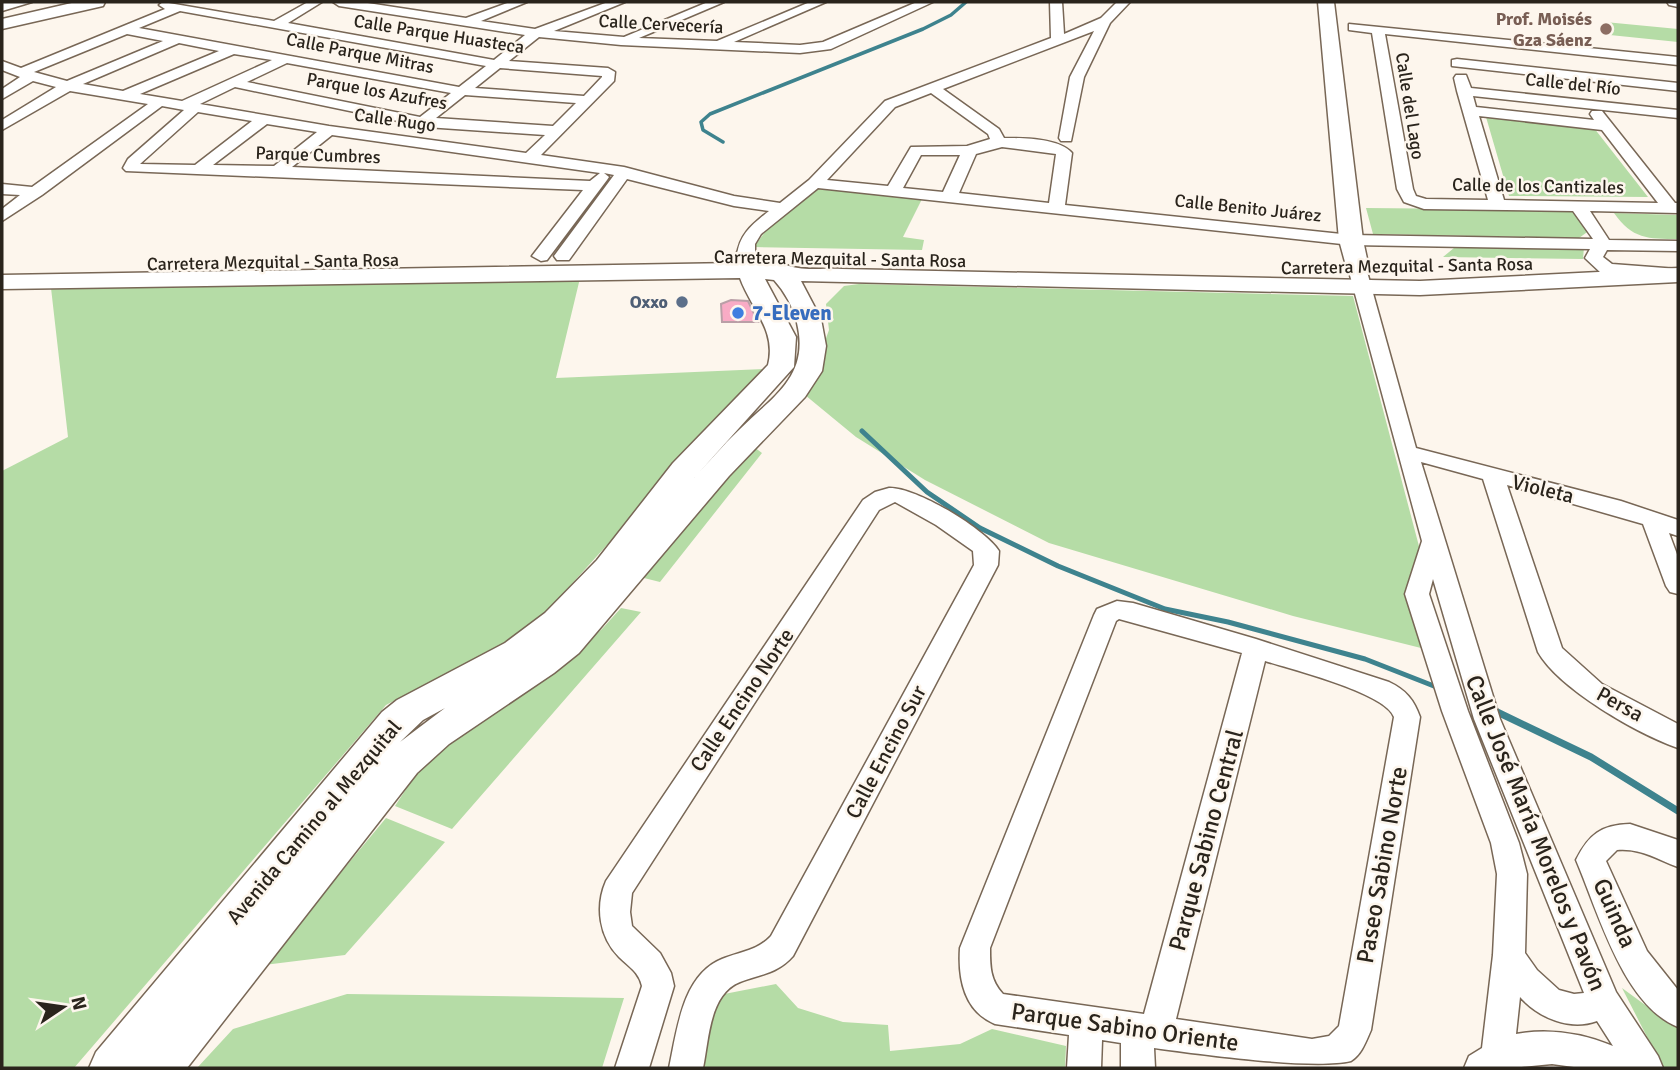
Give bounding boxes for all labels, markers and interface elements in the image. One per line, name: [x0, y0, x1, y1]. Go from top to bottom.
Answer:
place label: Prof. Moisés Gza Sáenz: [1496, 8, 1592, 51]
street label: Calle Parque Huasteca: [352, 10, 526, 58]
street label: Calle Cervecería: [598, 10, 724, 38]
marker: Prof. Moisés Gza Sáenz: [1598, 21, 1614, 37]
street label: Calle Parque Mitras: [284, 28, 436, 78]
street label: Calle del Lago: [1391, 51, 1429, 161]
street label: Parque los Azufres: [305, 68, 449, 114]
street label: Calle del Río: [1524, 68, 1622, 100]
street label: Calle Rugo: [353, 103, 437, 137]
street label: Parque Cumbres: [255, 142, 381, 168]
street label: Calle de los Cantizales: [1452, 174, 1624, 199]
street label: Calle Benito Juárez: [1174, 189, 1322, 227]
street label: Carretera Mezquital - Santa Rosa: [714, 246, 966, 272]
street label: Carretera Mezquital - Santa Rosa: [147, 249, 399, 275]
street label: Carretera Mezquital - Santa Rosa: [1281, 253, 1533, 279]
place label: Oxxo: [630, 291, 668, 313]
marker: Oxxo: [674, 294, 690, 310]
place label: 7-Eleven: [752, 300, 832, 326]
marker: 7-Eleven: [730, 305, 746, 321]
street label: Violeta: [1509, 469, 1577, 509]
street label: Calle Encino Norte: [684, 623, 800, 777]
street label: Calle José María Morelos y Pavón: [1459, 671, 1613, 995]
street label: Calle Encino Sur: [840, 681, 932, 823]
street label: Persa: [1592, 681, 1648, 727]
street label: Avenida Camino al Mezquital: [221, 714, 407, 930]
street label: Parque Sabino Central: [1162, 726, 1250, 954]
street label: Paseo Sabino Norte: [1350, 764, 1414, 966]
street label: Guinda: [1586, 874, 1644, 952]
north arrow: [28, 972, 98, 1042]
text: N: [65, 994, 92, 1013]
street label: Parque Sabino Oriente: [1009, 996, 1241, 1058]

